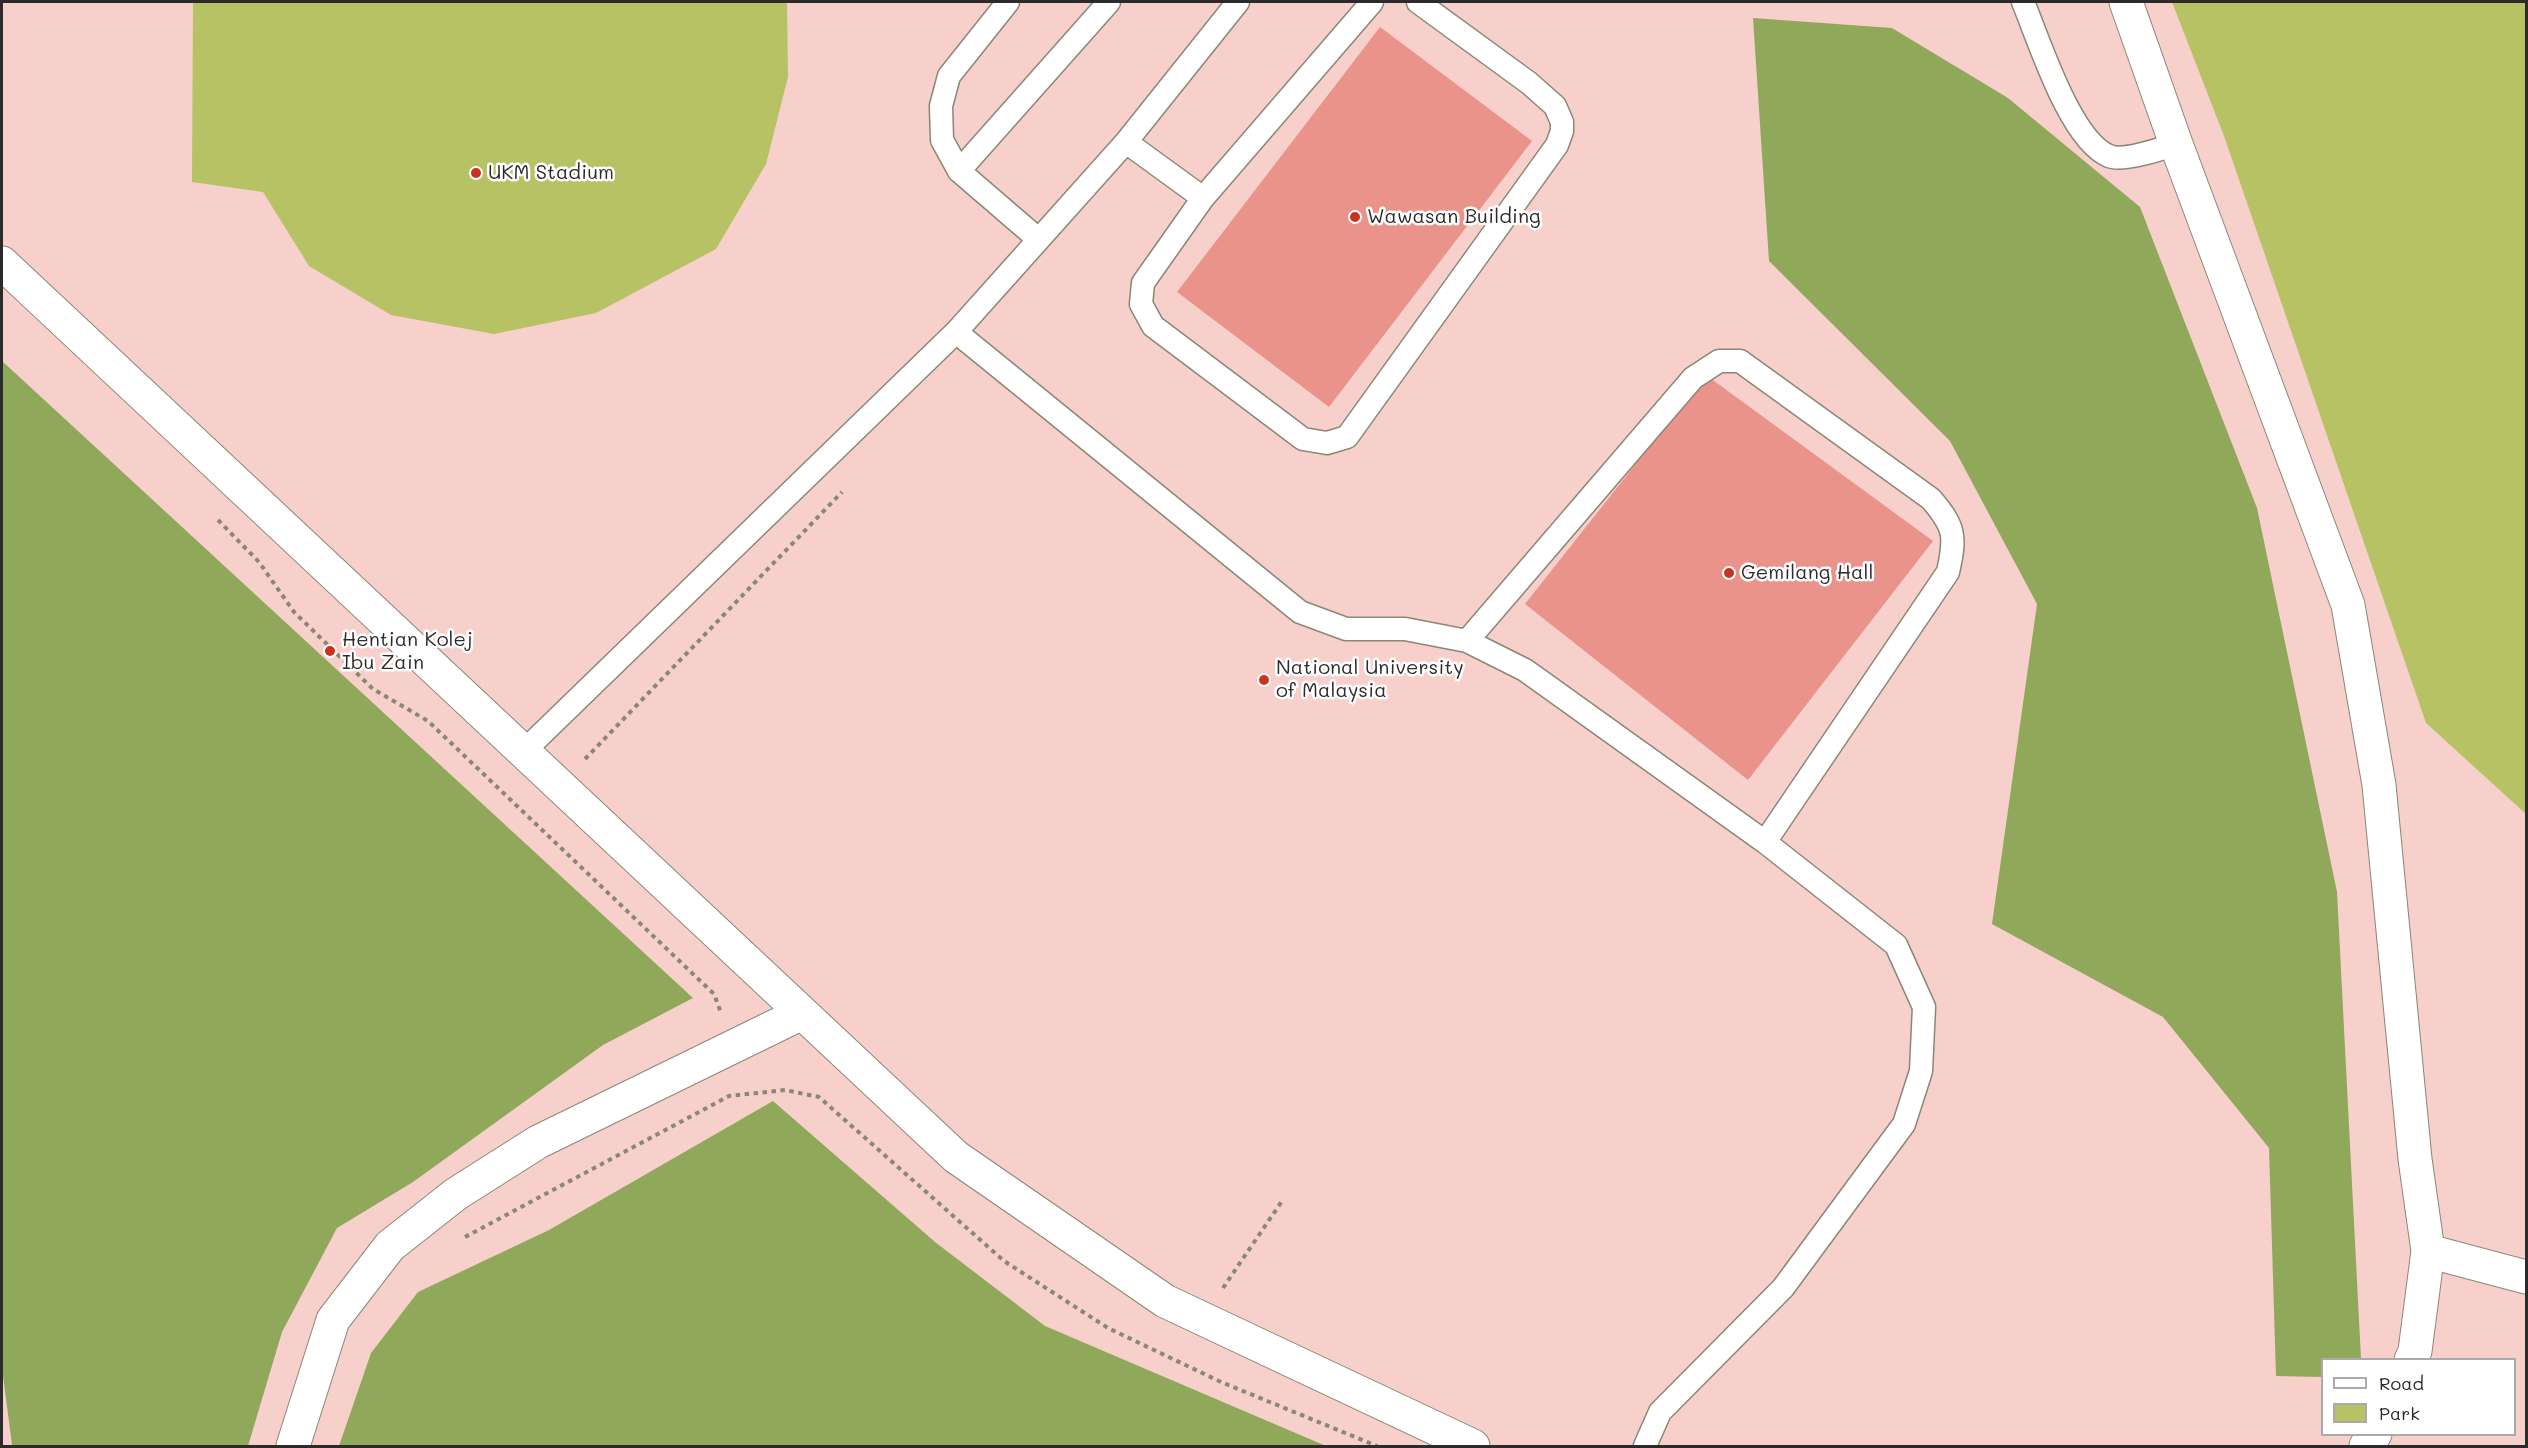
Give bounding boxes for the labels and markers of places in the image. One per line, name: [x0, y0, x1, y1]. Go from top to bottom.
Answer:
place label: UKM Stadium: [488, 161, 614, 185]
marker: UKM Stadium: [469, 166, 483, 180]
place label: Wawasan Building: [1367, 205, 1541, 229]
marker: Wawasan Building: [1348, 210, 1362, 224]
place label: Gemilang Hall: [1741, 561, 1874, 585]
marker: Gemilang Hall: [1722, 566, 1736, 580]
place label: Hentian Kolej Ibu Zain: [342, 628, 473, 675]
marker: Hentian Kolej Ibu Zain: [323, 644, 337, 658]
place label: National University of Malaysia: [1276, 656, 1464, 703]
marker: National University of Malaysia: [1257, 673, 1271, 687]

